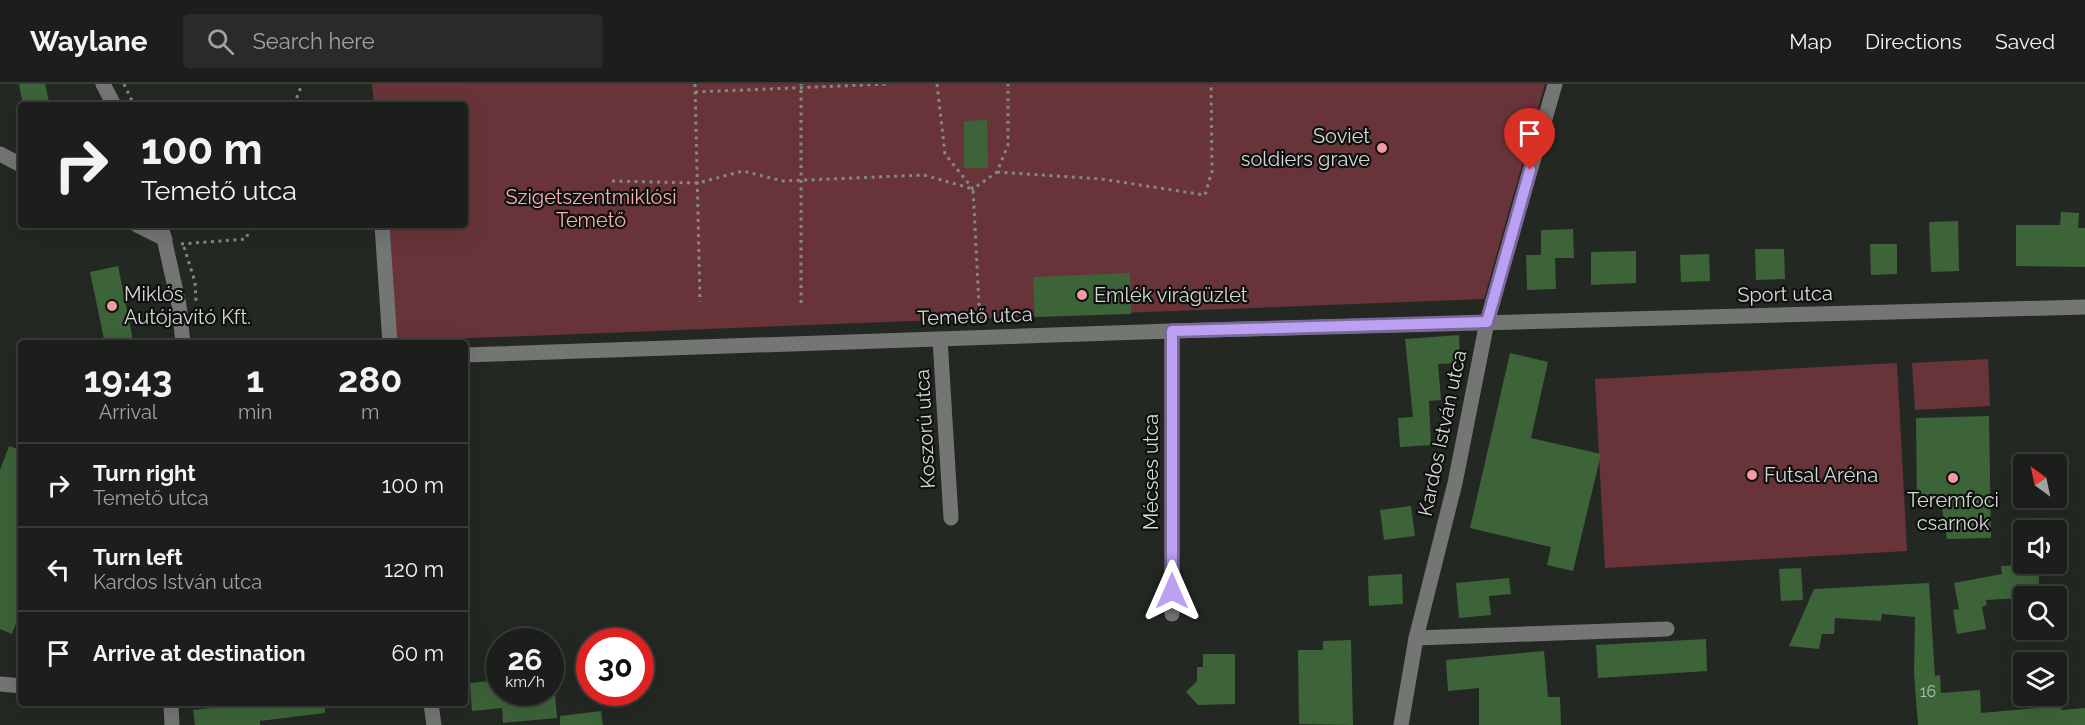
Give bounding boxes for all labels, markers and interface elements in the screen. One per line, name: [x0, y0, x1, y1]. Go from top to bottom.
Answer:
search box: [183, 14, 603, 68]
text: Waylane: [30, 25, 147, 58]
icon: search: [204, 25, 237, 58]
text: Search here: [252, 28, 375, 54]
text: Map: [1789, 29, 1832, 54]
text: Directions: [1865, 29, 1962, 54]
text: Saved: [1995, 29, 2055, 54]
pin: [1504, 108, 1555, 170]
icon: arrive: [1513, 117, 1546, 150]
place label: Soviet soldiers grave: [1241, 124, 1370, 171]
text: 100 m: [141, 125, 263, 174]
icon: right: [42, 126, 120, 204]
marker: Soviet soldiers grave: [1375, 141, 1389, 155]
text: Temető utca: [141, 175, 297, 206]
park label: Szigetszentmiklósi Temető: [505, 185, 677, 232]
street label: Sport utca: [1737, 281, 1833, 307]
place label: Miklós Autójavító Kft.: [124, 282, 251, 329]
place label: Emlék virágüzlet: [1094, 283, 1248, 307]
marker: Emlék virágüzlet: [1075, 288, 1089, 302]
marker: Miklós Autójavító Kft.: [105, 299, 119, 313]
street label: Temető utca: [917, 302, 1033, 330]
street label: Kardos István utca: [1413, 348, 1471, 518]
text: 19:43: [84, 358, 172, 400]
text: 1: [246, 358, 264, 400]
text: 280: [338, 358, 402, 400]
street label: Koszorú utca: [910, 369, 940, 489]
text: Arrival: [99, 400, 157, 424]
text: min: [238, 400, 272, 424]
text: m: [361, 400, 379, 424]
street label: Mécses utca: [1139, 414, 1163, 530]
north arrow: [2013, 454, 2067, 508]
map controls: [2013, 454, 2067, 706]
text: Turn right: [93, 460, 196, 486]
place label: Futsal Aréna: [1764, 463, 1878, 487]
marker: Futsal Aréna: [1745, 468, 1759, 482]
icon: right: [42, 469, 75, 502]
marker: Teremfoci csarnok: [1946, 471, 1960, 485]
text: 100 m: [382, 472, 444, 498]
text: Temető utca: [93, 486, 209, 510]
place label: Teremfoci csarnok: [1907, 488, 1999, 535]
button: sound: [2013, 520, 2067, 574]
text: Turn left: [93, 544, 183, 570]
icon: left: [42, 553, 75, 586]
text: 120 m: [384, 556, 444, 582]
position arrow: [1140, 559, 1204, 623]
text: Kardos István utca: [93, 570, 262, 594]
button: search: [2013, 586, 2067, 640]
speed limit sign: 30: [576, 628, 654, 706]
icon: arrive: [42, 637, 75, 670]
text: Arrive at destination: [93, 640, 306, 666]
text: 60 m: [391, 640, 444, 666]
text: 26: [507, 642, 543, 677]
button: layers: [2013, 652, 2067, 706]
text: km/h: [505, 673, 545, 691]
house number: 16: [1920, 682, 1936, 701]

